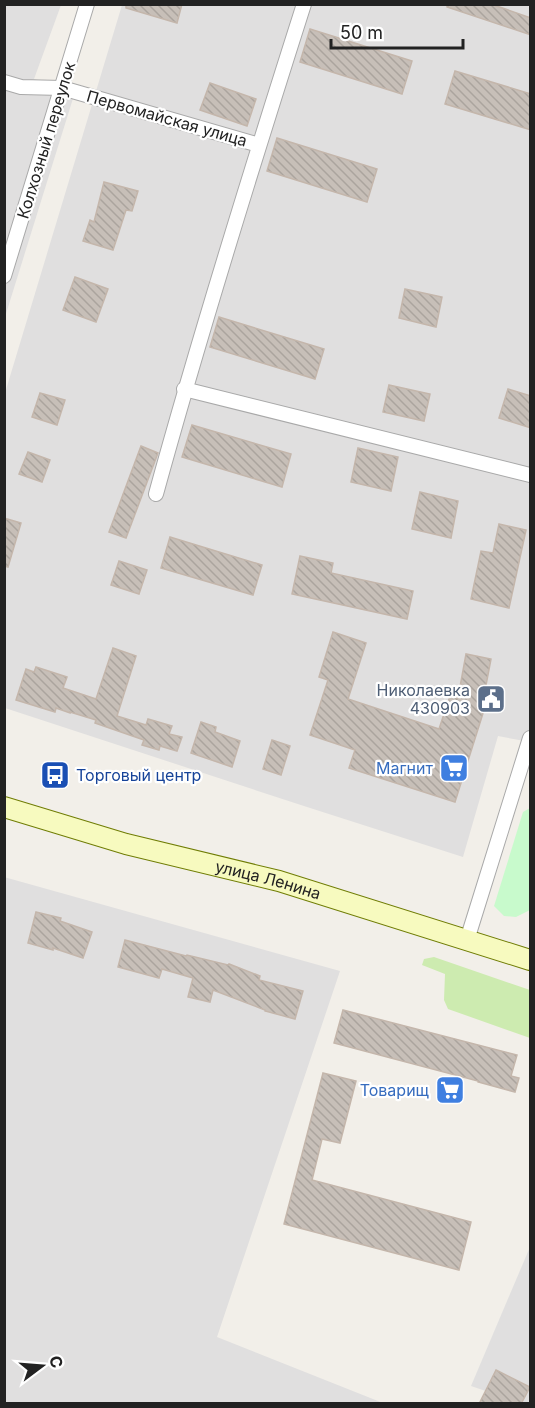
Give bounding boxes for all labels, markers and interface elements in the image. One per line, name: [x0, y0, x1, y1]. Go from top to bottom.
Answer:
scale bar: [331, 12, 463, 50]
text: 50 m: [340, 22, 383, 43]
street label: Колхозный переулок: [13, 59, 80, 221]
street label: Первомайская улица: [84, 86, 250, 150]
place label: Николаевка 430903: [377, 680, 470, 718]
public building icon: Николаевка 430903: [475, 683, 507, 715]
supermarket icon: Магнит: [438, 752, 470, 784]
place label: Магнит: [376, 758, 434, 778]
bus stop icon: Торговый центр: [39, 759, 71, 791]
place label: Торговый центр: [76, 765, 201, 785]
street label: улица Ленина: [213, 856, 323, 904]
supermarket icon: Товарищ: [434, 1074, 466, 1106]
place label: Товарищ: [360, 1080, 430, 1100]
north arrow: [12, 1336, 72, 1396]
text: С: [45, 1353, 68, 1370]

